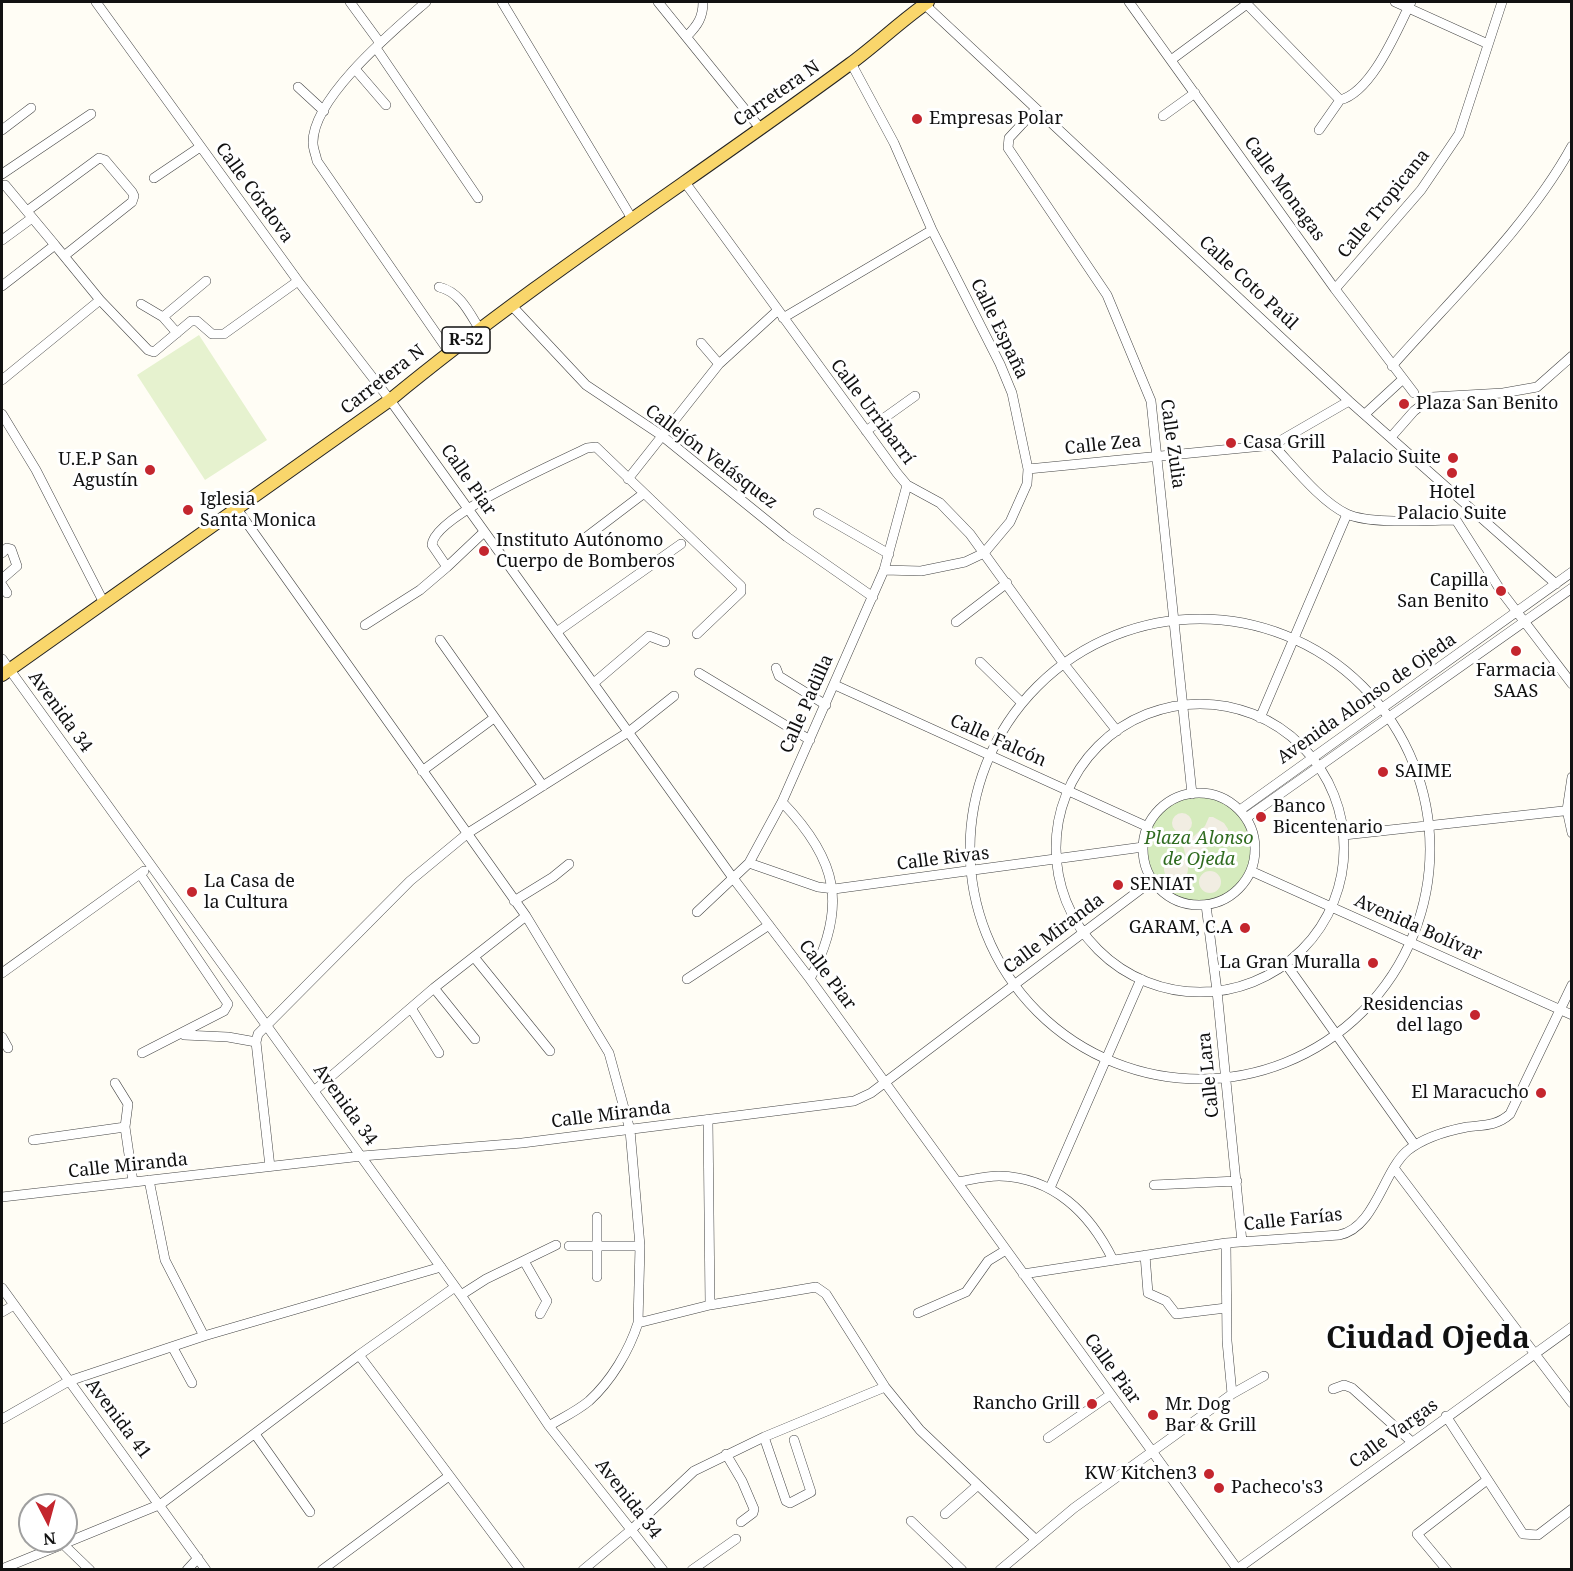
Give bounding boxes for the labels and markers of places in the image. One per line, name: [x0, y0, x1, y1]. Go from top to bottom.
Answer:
place label: Empresas Polar: [929, 108, 1063, 130]
marker: Empresas Polar: [910, 112, 924, 126]
place label: Plaza San Benito: [1416, 393, 1558, 415]
marker: Plaza San Benito: [1397, 397, 1411, 411]
place label: Casa Grill: [1243, 432, 1325, 454]
marker: Casa Grill: [1224, 436, 1238, 450]
place label: Palacio Suite: [1332, 447, 1441, 469]
place label: U.E.P San Agustín: [58, 449, 138, 492]
marker: Palacio Suite: [1446, 451, 1460, 465]
marker: U.E.P San Agustín: [143, 463, 157, 477]
marker: Hotel Palacio Suite: [1445, 466, 1459, 480]
place label: Hotel Palacio Suite: [1397, 482, 1507, 524]
place label: Iglesia Santa Monica: [200, 489, 316, 532]
marker: Iglesia Santa Monica: [181, 503, 195, 517]
place label: Instituto Autónomo Cuerpo de Bomberos: [496, 530, 675, 572]
marker: Instituto Autónomo Cuerpo de Bomberos: [477, 544, 491, 558]
place label: Capilla San Benito: [1397, 570, 1489, 612]
marker: Capilla San Benito: [1494, 584, 1508, 598]
marker: Farmacia SAAS: [1509, 644, 1523, 658]
place label: Farmacia SAAS: [1476, 660, 1556, 702]
place label: SAIME: [1395, 761, 1452, 783]
marker: SAIME: [1376, 765, 1390, 779]
place label: Banco Bicentenario: [1273, 796, 1383, 838]
marker: Banco Bicentenario: [1254, 810, 1268, 824]
place label: La Casa de la Cultura: [204, 871, 295, 914]
place label: SENIAT: [1130, 874, 1194, 896]
marker: SENIAT: [1111, 878, 1125, 892]
marker: La Casa de la Cultura: [185, 885, 199, 899]
place label: GARAM, C.A: [1129, 917, 1233, 939]
marker: GARAM, C.A: [1238, 921, 1252, 935]
place label: La Gran Muralla: [1220, 952, 1361, 974]
marker: La Gran Muralla: [1366, 956, 1380, 970]
place label: Residencias del lago: [1363, 994, 1463, 1036]
marker: Residencias del lago: [1468, 1008, 1482, 1022]
place label: El Maracucho: [1411, 1082, 1529, 1104]
marker: El Maracucho: [1534, 1086, 1548, 1100]
place label: Rancho Grill: [973, 1393, 1080, 1415]
place label: Mr. Dog Bar & Grill: [1165, 1394, 1256, 1436]
marker: Rancho Grill: [1085, 1397, 1099, 1411]
marker: Mr. Dog Bar & Grill: [1146, 1408, 1160, 1422]
place label: KW Kitchen3: [1085, 1463, 1197, 1485]
marker: KW Kitchen3: [1202, 1467, 1216, 1481]
place label: Pacheco's3: [1231, 1477, 1323, 1499]
marker: Pacheco's3: [1212, 1481, 1226, 1495]

